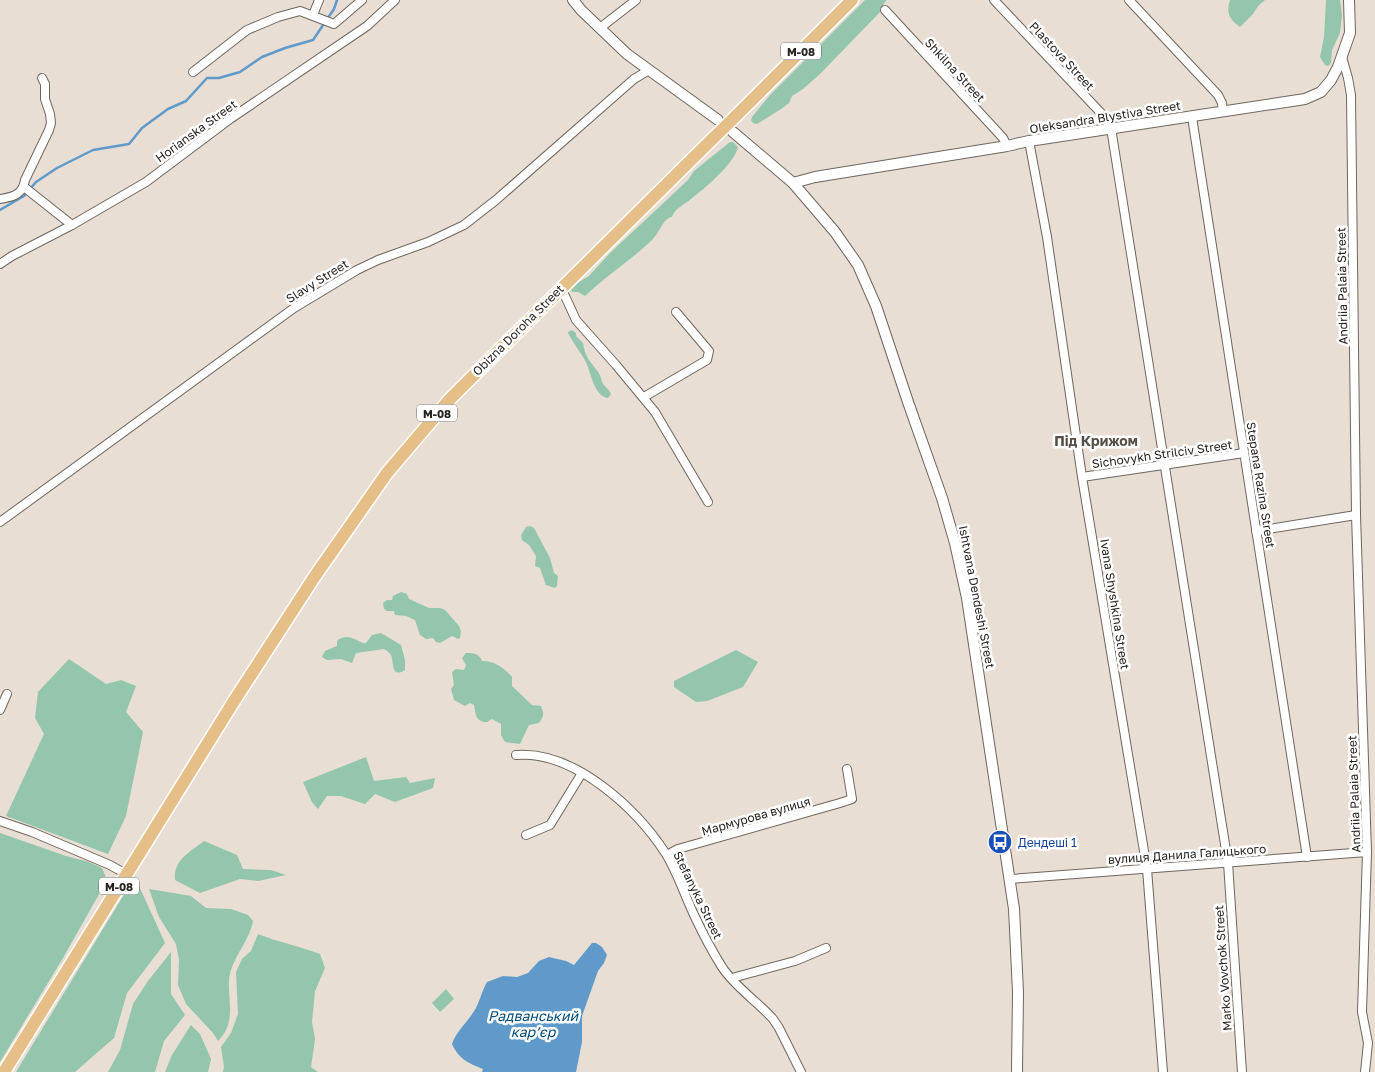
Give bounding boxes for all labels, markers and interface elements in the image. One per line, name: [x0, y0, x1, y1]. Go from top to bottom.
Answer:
street label: Plastova Street: [1026, 19, 1098, 94]
street label: Shkilna Street: [922, 35, 988, 105]
road number: М-08: [781, 42, 821, 59]
street label: Horianska Street: [152, 96, 240, 165]
street label: Oleksandra Blystiva Street: [1028, 98, 1182, 136]
street label: Andriia Palaia Street: [1333, 227, 1351, 345]
street label: Slavy Street: [283, 256, 351, 306]
street label: Obizna Doroha Street: [469, 281, 567, 379]
road number: М-08: [417, 404, 457, 422]
street label: Stepana Razina Street: [1244, 421, 1278, 549]
district label: Під Крижом: [1054, 432, 1138, 449]
street label: Sichovykh Strilciv Street: [1091, 437, 1233, 471]
street label: Ishtvana Dendeshi Street: [956, 524, 998, 670]
street label: Ivana Shyshkina Street: [1097, 538, 1133, 671]
street label: Andriia Palaia Street: [1344, 735, 1364, 853]
street label: Мармурова вулиця: [700, 793, 812, 839]
bus stop icon: Дендеші 1: [987, 829, 1013, 855]
place label: Дендеші 1: [1018, 835, 1077, 850]
street label: вулиця Данила Галицького: [1107, 841, 1267, 867]
street label: Stefanyka Street: [670, 849, 726, 942]
road number: М-08: [99, 878, 139, 894]
street label: Marko Vovchok Street: [1211, 905, 1235, 1031]
water label: Радванський карʼєр: [488, 1007, 579, 1040]

